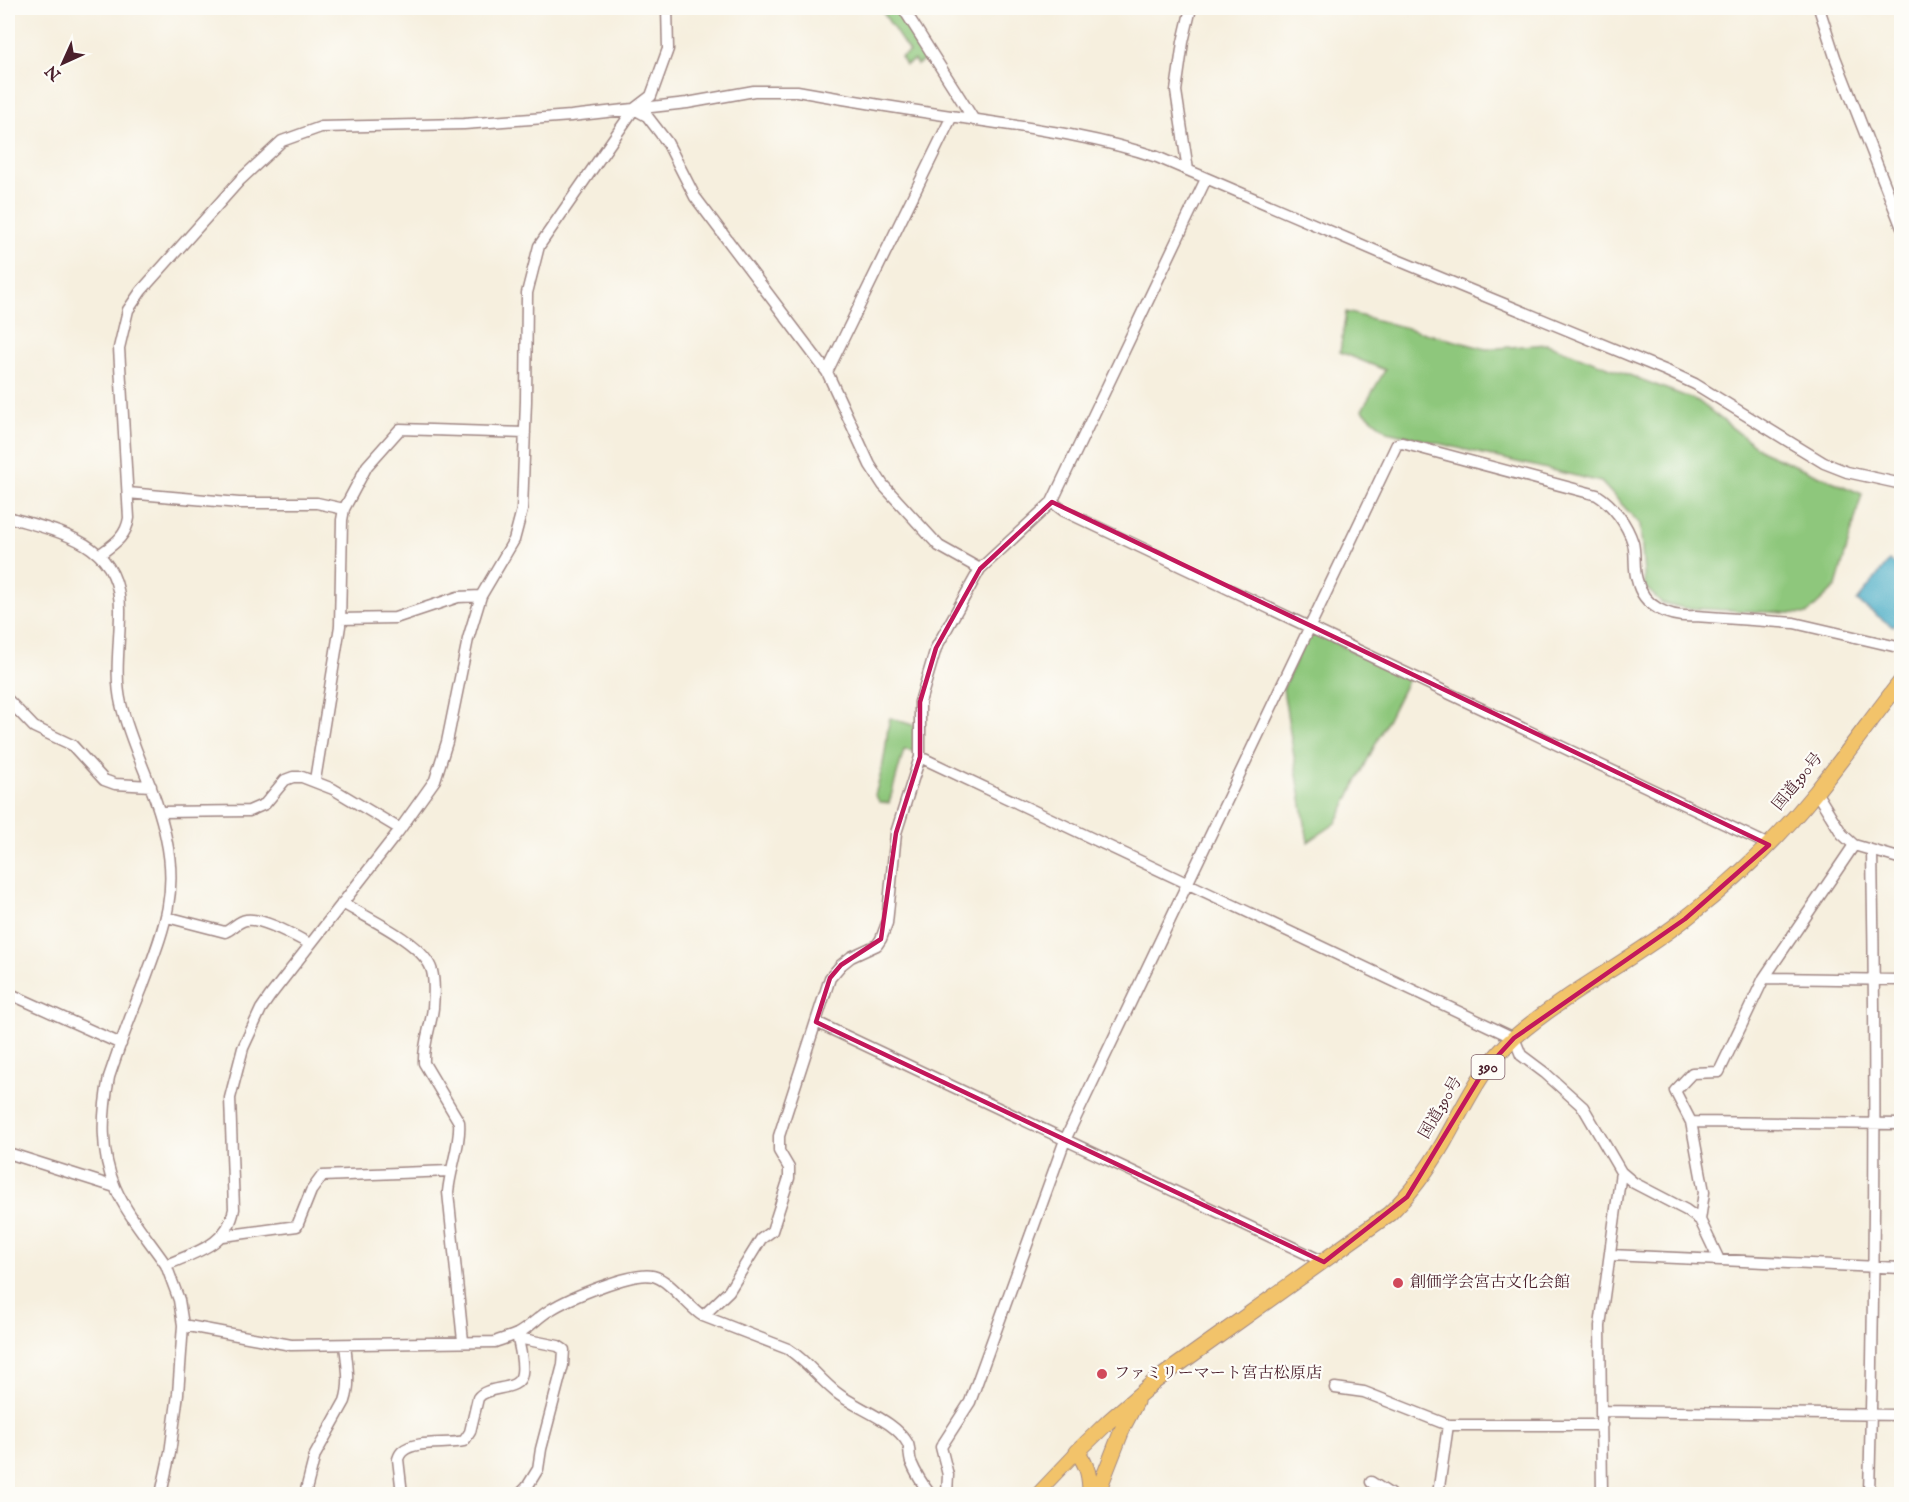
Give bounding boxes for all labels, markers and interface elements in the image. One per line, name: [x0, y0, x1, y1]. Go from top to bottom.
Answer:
north arrow: [33, 33, 93, 93]
text: N: [42, 60, 66, 85]
street label: 国道390号: [1769, 749, 1827, 815]
road number: 390: [1472, 1055, 1504, 1079]
street label: 国道390号: [1415, 1073, 1467, 1143]
place label: 創価学会宮古文化会館: [1410, 1273, 1570, 1293]
marker: 創価学会宮古文化会館: [1391, 1276, 1405, 1290]
place label: ファミリーマート宮古松原店: [1114, 1364, 1322, 1384]
marker: ファミリーマート宮古松原店: [1095, 1367, 1109, 1381]

